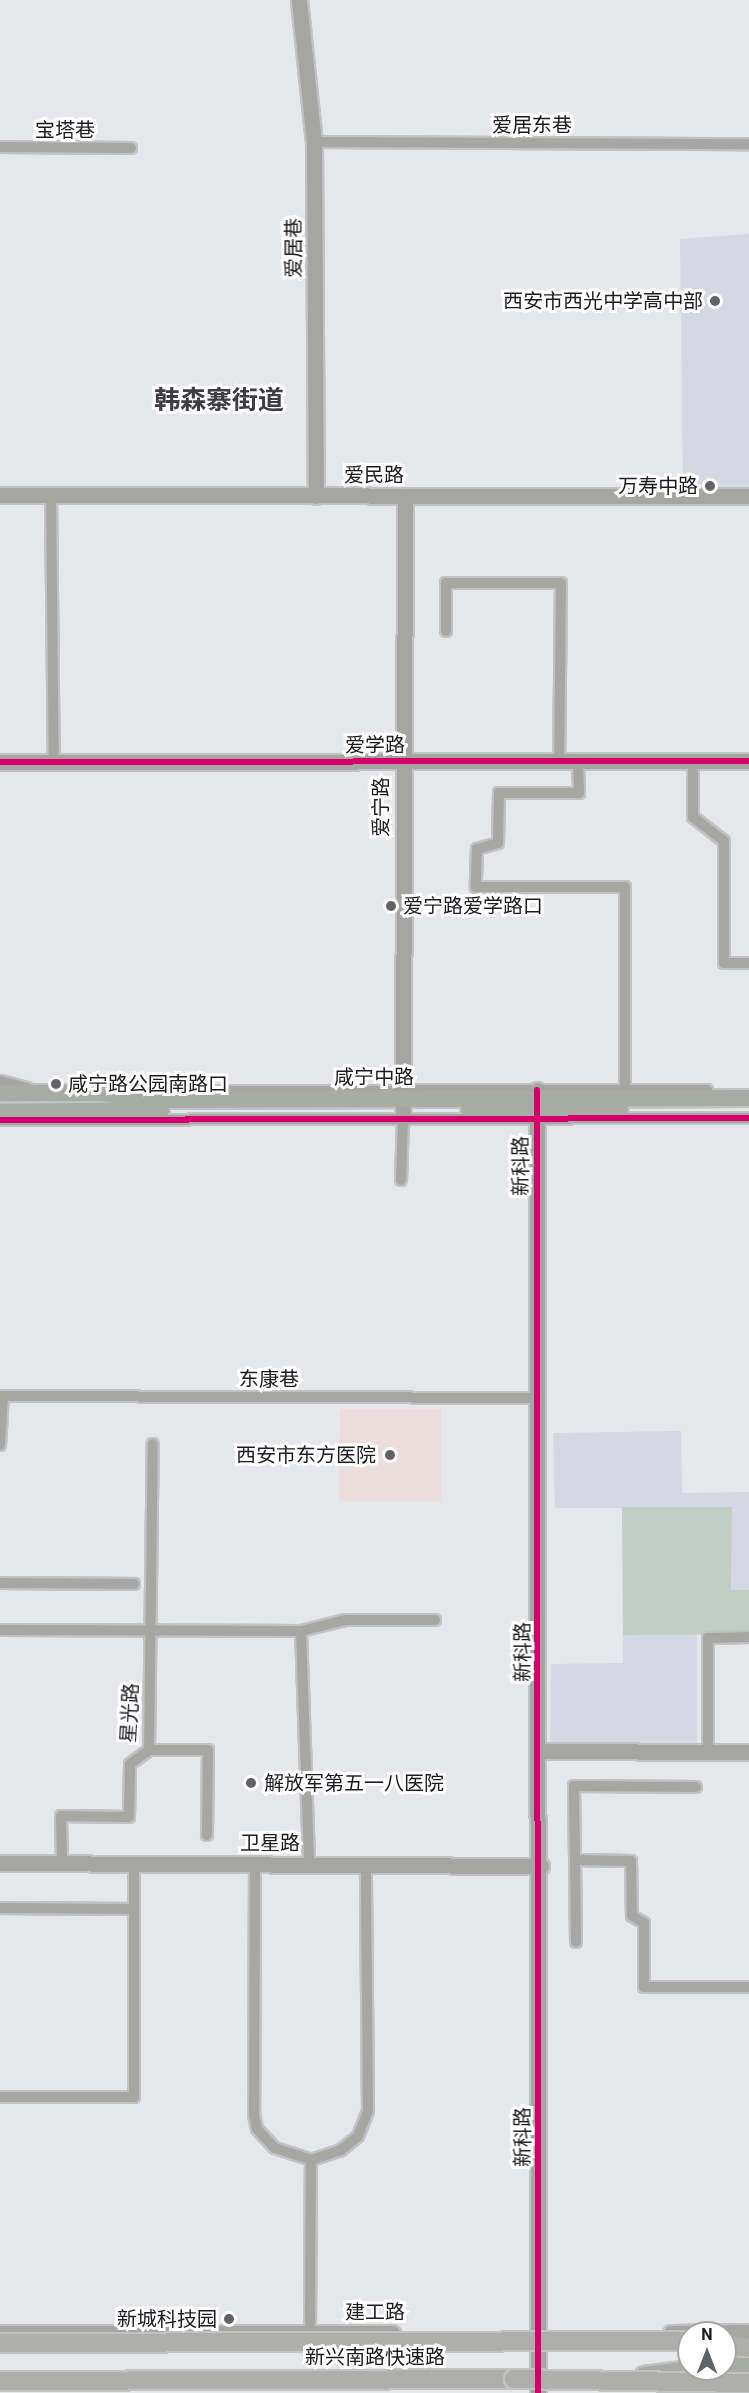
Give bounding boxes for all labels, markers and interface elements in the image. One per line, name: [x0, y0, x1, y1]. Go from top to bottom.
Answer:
street label: 爱居东巷: [492, 113, 572, 137]
street label: 宝塔巷: [35, 118, 95, 142]
street label: 爱居巷: [282, 218, 306, 278]
place label: 西安市西光中学高中部: [503, 289, 703, 313]
marker: 西安市西光中学高中部: [708, 294, 722, 308]
district label: 韩森寨街道: [154, 385, 284, 417]
street label: 爱民路: [344, 463, 404, 487]
place label: 万寿中路: [618, 474, 698, 498]
marker: 万寿中路: [703, 479, 717, 493]
street label: 爱学路: [345, 733, 405, 757]
street label: 爱宁路: [369, 777, 393, 837]
place label: 爱宁路爱学路口: [403, 894, 543, 918]
marker: 爱宁路爱学路口: [384, 899, 398, 913]
street label: 咸宁中路: [334, 1065, 414, 1089]
place label: 咸宁路公园南路口: [68, 1072, 228, 1096]
marker: 咸宁路公园南路口: [49, 1077, 63, 1091]
street label: 新科路: [509, 1136, 533, 1196]
street label: 东康巷: [239, 1367, 299, 1391]
place label: 西安市东方医院: [236, 1443, 376, 1467]
marker: 西安市东方医院: [381, 1446, 399, 1464]
street label: 新科路: [511, 1622, 535, 1682]
street label: 星光路: [116, 1682, 144, 1744]
place label: 解放军第五一八医院: [264, 1771, 444, 1795]
marker: 解放军第五一八医院: [242, 1774, 260, 1792]
street label: 卫星路: [240, 1831, 300, 1855]
street label: 新科路: [511, 2107, 535, 2167]
street label: 建工路: [345, 2300, 405, 2324]
place label: 新城科技园: [117, 2307, 217, 2331]
marker: 新城科技园: [222, 2312, 236, 2326]
north arrow: [677, 2321, 737, 2381]
text: N: [701, 2325, 713, 2344]
street label: 新兴南路快速路: [305, 2345, 445, 2369]

